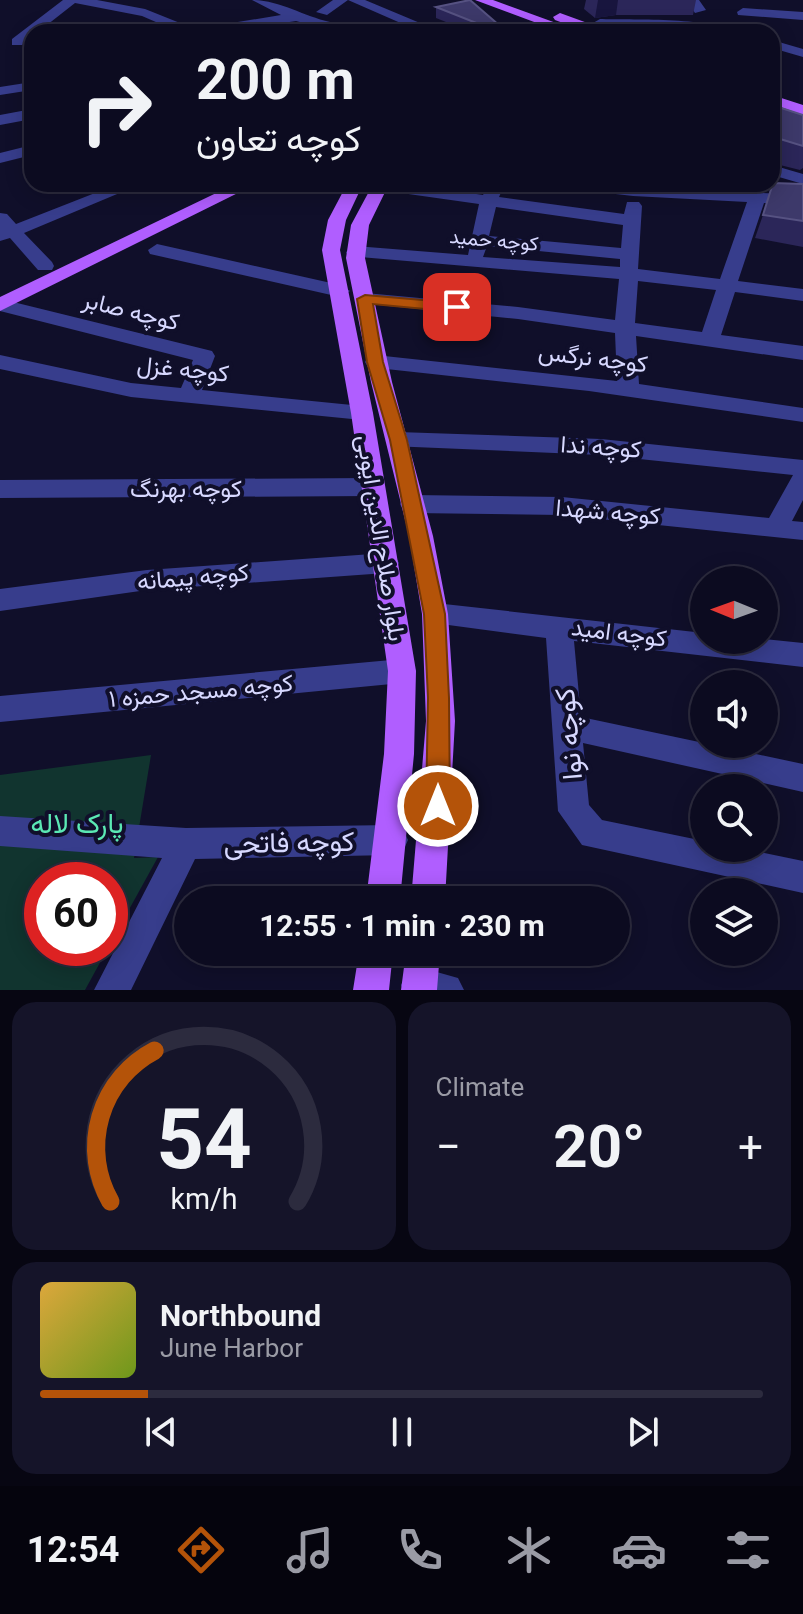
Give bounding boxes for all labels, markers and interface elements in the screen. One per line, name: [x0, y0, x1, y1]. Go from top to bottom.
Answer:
text: 200 m: [196, 47, 355, 113]
icon: right: [64, 56, 168, 160]
text: کوچه تعاون: [196, 118, 361, 160]
street label: کوچه حمید: [448, 224, 540, 258]
pin: [423, 273, 491, 341]
street label: کوچه صابر: [78, 285, 182, 338]
icon: arrive: [435, 285, 479, 329]
street label: کوچه نرگس: [536, 337, 649, 381]
street label: کوچه غزل: [135, 350, 230, 390]
street label: کوچه ندا: [559, 430, 642, 466]
street label: بلوار صلاح الدین ایوبی: [349, 433, 411, 643]
street label: کوچه بهرنگ: [130, 475, 242, 505]
street label: کوچه شهدا: [554, 493, 662, 533]
street label: کوچه پیمانه: [136, 558, 250, 598]
north arrow: [690, 566, 778, 654]
map controls: [690, 566, 778, 966]
street label: کوچه امید: [570, 613, 668, 655]
street label: کوچه مسجد حمزه ۱: [108, 669, 295, 715]
button: sound: [690, 670, 778, 758]
street label: کوچه نوا: [548, 686, 591, 781]
position arrow: [396, 764, 480, 848]
button: search: [690, 774, 778, 862]
park label: پارک لاله: [31, 807, 124, 842]
street label: کوچه فاتحی: [223, 825, 355, 862]
speed limit sign: 60: [24, 862, 128, 966]
button: layers: [690, 878, 778, 966]
text: 12:55 · 1 min · 230 m: [259, 908, 545, 943]
text: Climate: [436, 1072, 524, 1102]
text: 54: [156, 1091, 251, 1188]
text: 20°: [553, 1111, 645, 1182]
text: −: [436, 1121, 461, 1173]
text: +: [738, 1121, 763, 1173]
text: km/h: [170, 1182, 237, 1216]
text: Northbound: [160, 1298, 321, 1333]
text: June Harbor: [160, 1333, 303, 1363]
icon: previous: [139, 1410, 183, 1454]
icon: pause: [380, 1410, 424, 1454]
icon: next: [621, 1410, 665, 1454]
icon: directions: [173, 1522, 229, 1578]
icon: music: [282, 1522, 338, 1578]
icon: phone: [392, 1522, 448, 1578]
icon: climate: [501, 1522, 557, 1578]
icon: car: [611, 1522, 667, 1578]
icon: filters: [720, 1522, 776, 1578]
text: 12:54: [27, 1529, 119, 1571]

